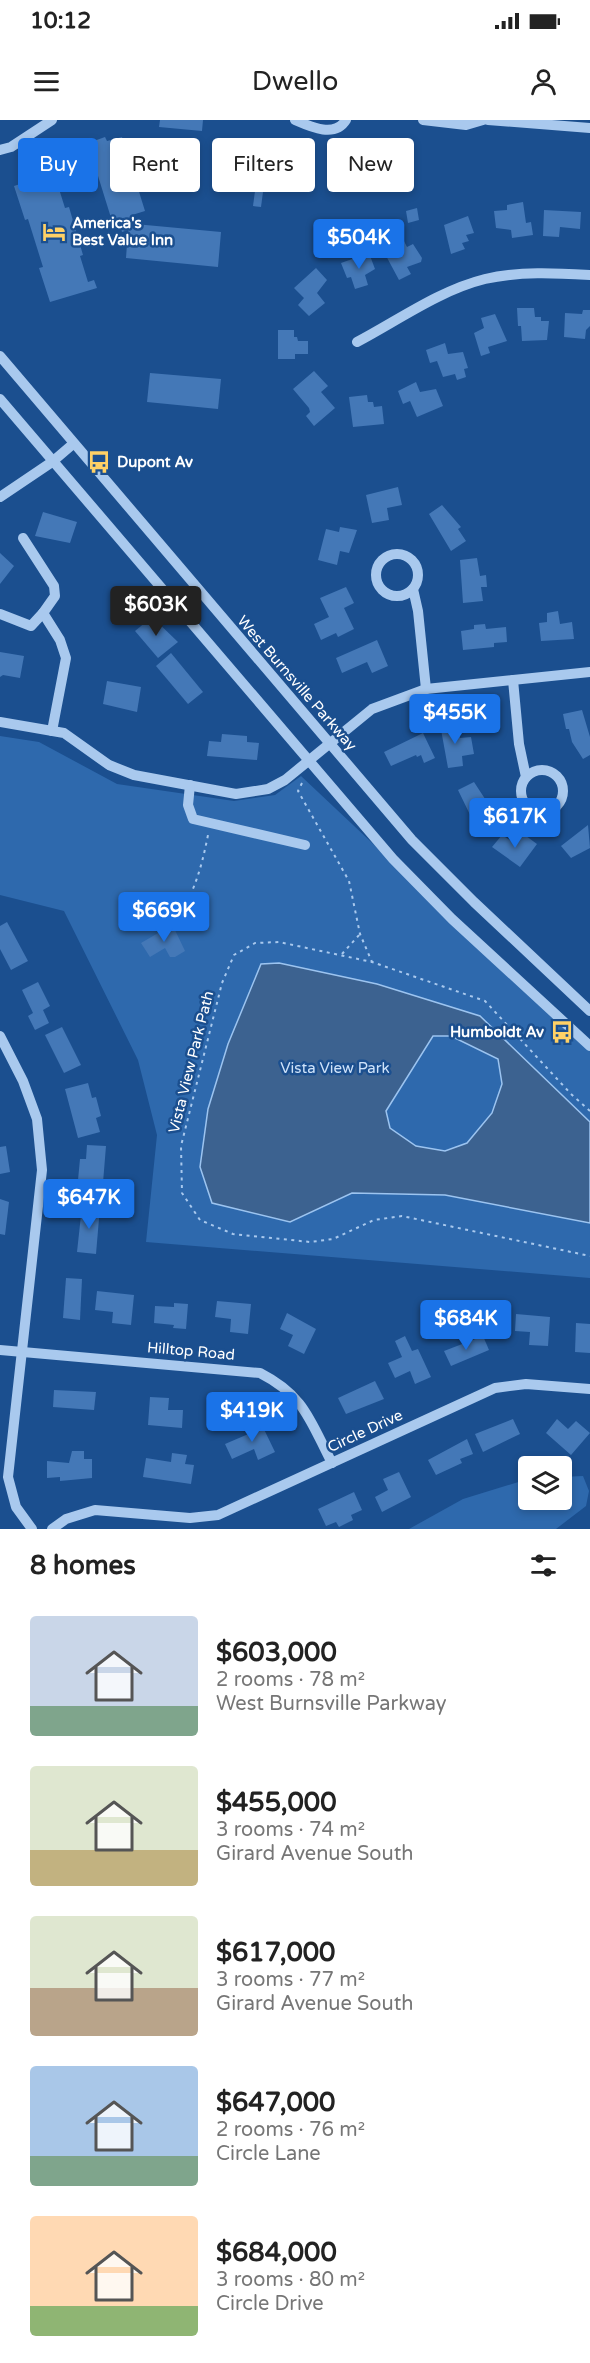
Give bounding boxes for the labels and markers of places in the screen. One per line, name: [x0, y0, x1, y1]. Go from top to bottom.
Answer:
place label: America's Best Value Inn: [72, 214, 173, 249]
hotel icon: America's Best Value Inn: [41, 219, 67, 245]
pin: $504K: [317, 219, 401, 270]
bus stop icon: Dupont Av: [86, 449, 112, 475]
place label: Dupont Av: [117, 453, 193, 472]
pin: $603K: [114, 586, 198, 637]
pin: $455K: [413, 694, 497, 745]
pin: $617K: [473, 798, 557, 849]
pin: $669K: [122, 892, 206, 943]
bus stop icon: Humboldt Av: [549, 1019, 575, 1045]
place label: Humboldt Av: [450, 1023, 544, 1041]
pin: $647K: [47, 1179, 131, 1230]
pin: $684K: [424, 1300, 508, 1351]
pin: $419K: [210, 1392, 294, 1443]

